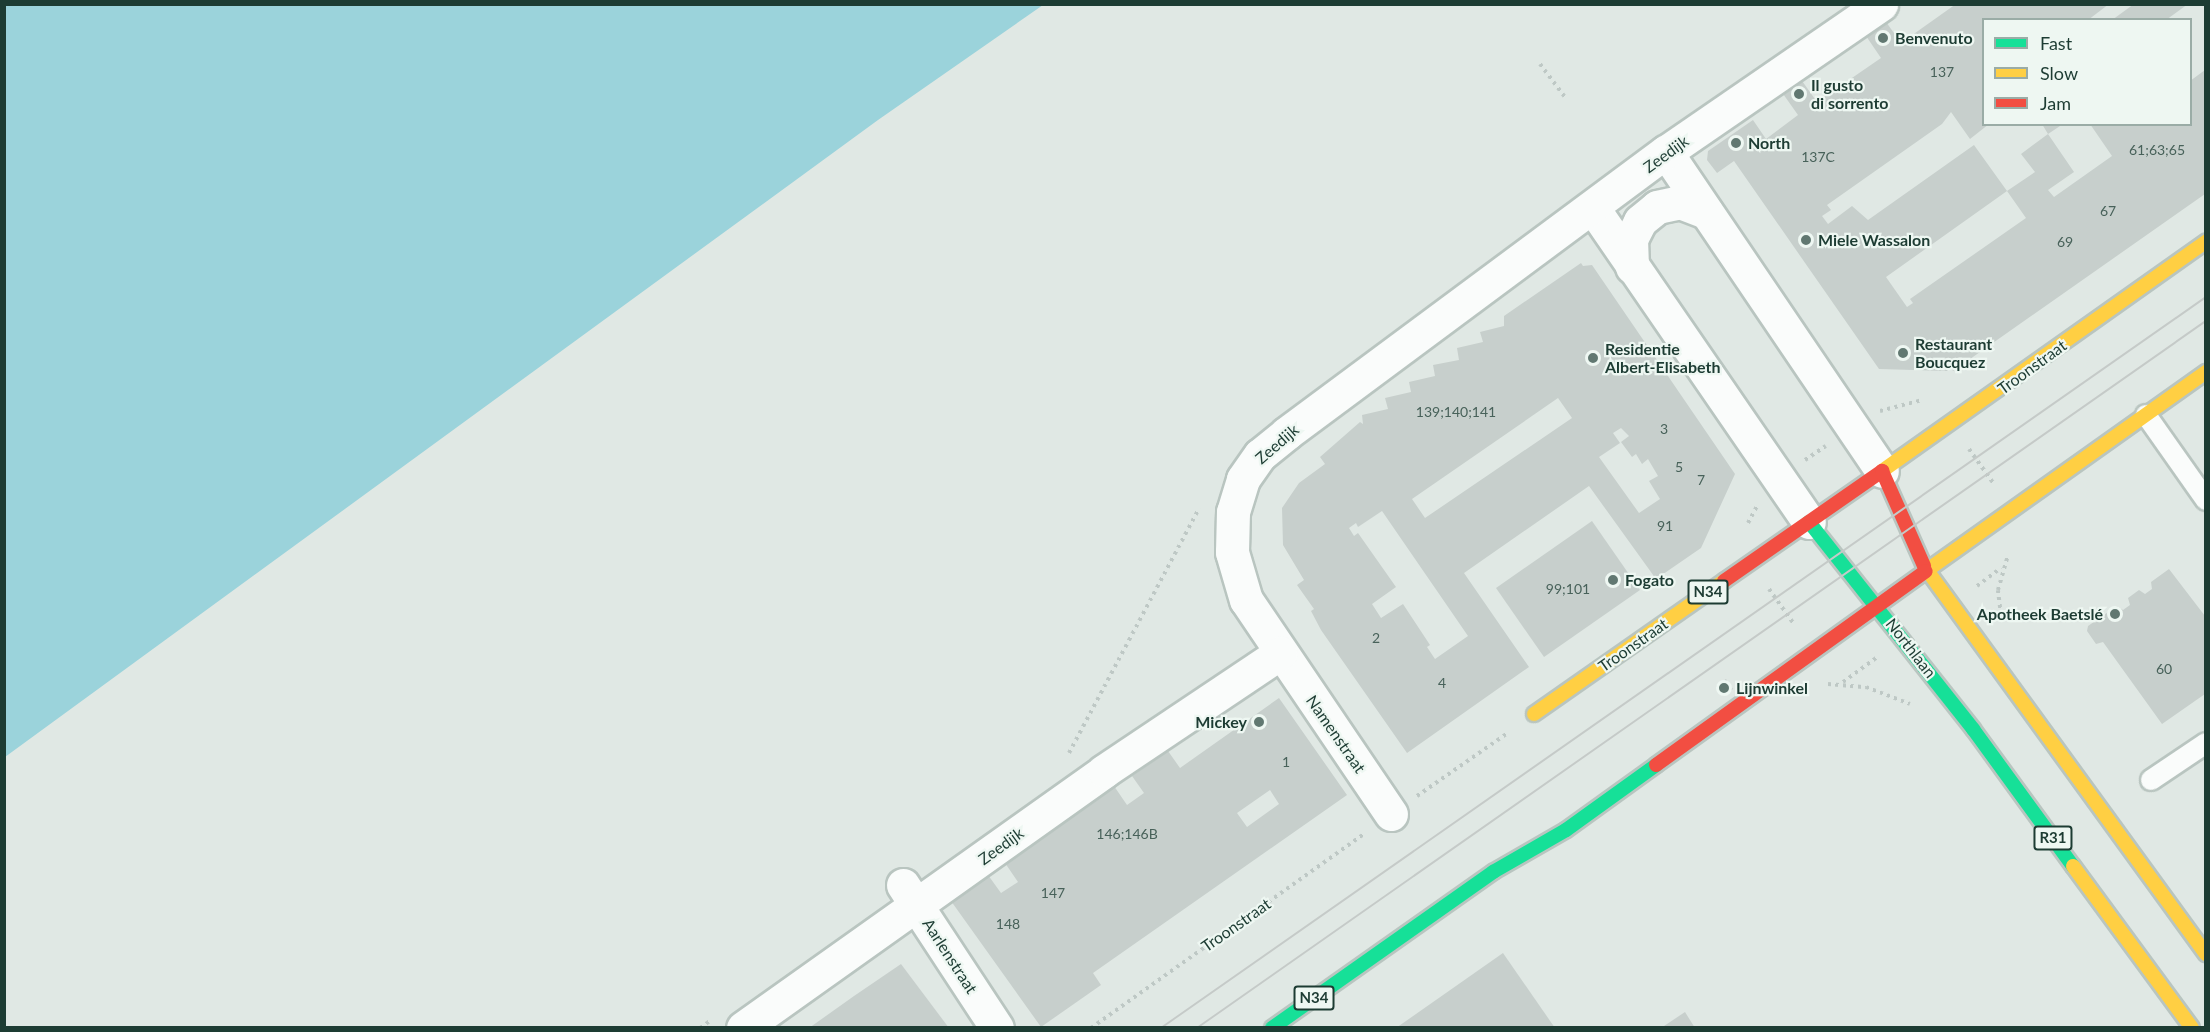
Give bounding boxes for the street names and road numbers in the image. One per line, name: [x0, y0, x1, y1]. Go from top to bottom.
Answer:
street label: Zeedijk: [1640, 131, 1692, 177]
street label: Troonstraat: [1994, 336, 2070, 398]
street label: Zeedijk: [1251, 420, 1303, 468]
road number: N34: [1687, 580, 1729, 604]
street label: Troonstraat: [1595, 614, 1671, 676]
street label: Northlaan: [1882, 614, 1940, 682]
street label: Namenstraat: [1302, 691, 1370, 777]
street label: Zeedijk: [975, 823, 1027, 869]
road number: R31: [2032, 826, 2074, 850]
street label: Troonstraat: [1198, 894, 1274, 956]
street label: Aarlenstraat: [919, 915, 981, 997]
road number: N34: [1293, 986, 1335, 1010]

